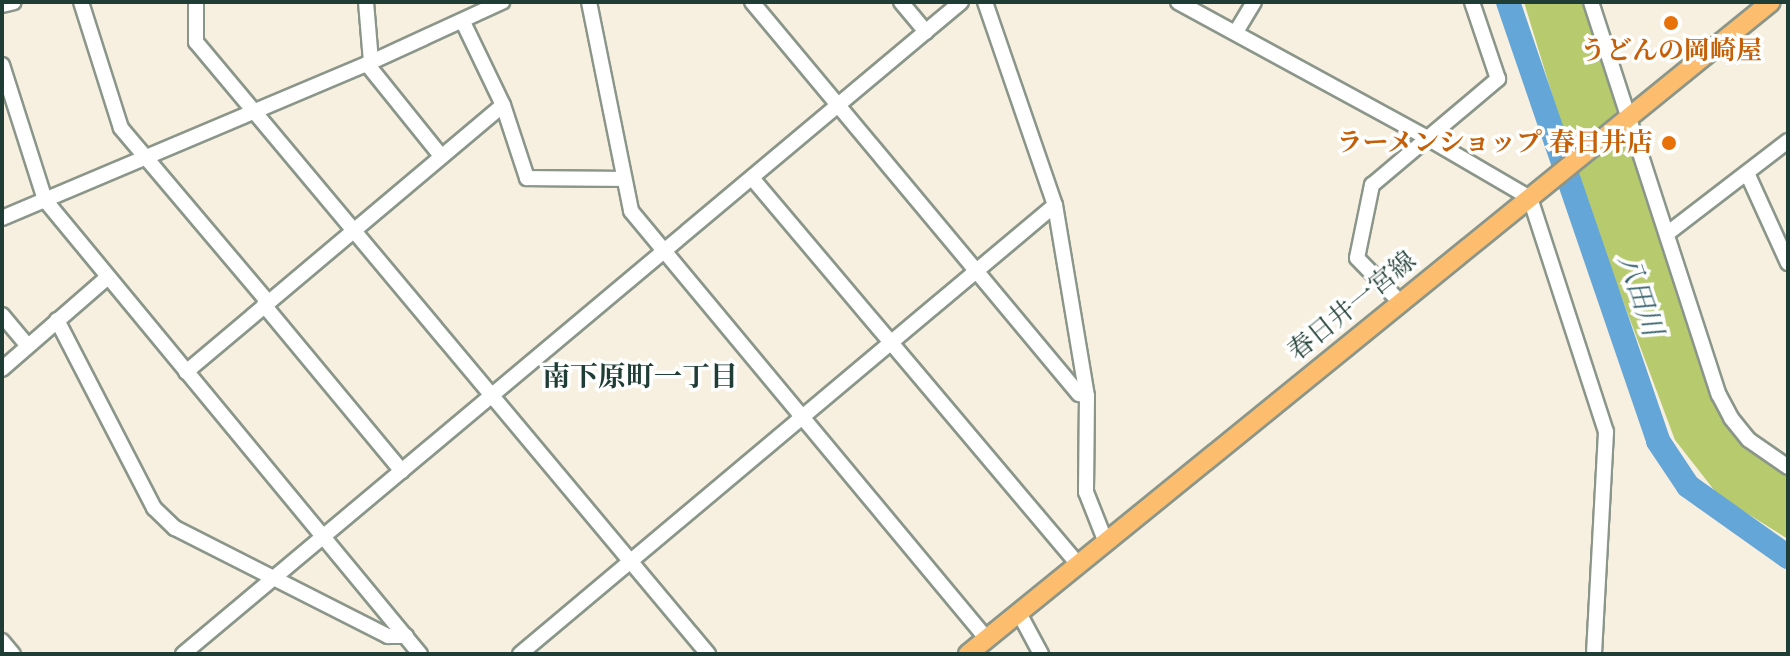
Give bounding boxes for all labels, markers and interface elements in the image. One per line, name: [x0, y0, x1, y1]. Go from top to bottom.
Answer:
marker: うどんの岡崎屋: [1662, 14, 1680, 32]
place label: うどんの岡崎屋: [1580, 35, 1762, 67]
place label: ラーメンショップ 春日井店: [1334, 127, 1653, 159]
marker: ラーメンショップ 春日井店: [1660, 134, 1678, 152]
street label: 春日井一宮線: [1282, 245, 1422, 367]
water label: 八田川: [1610, 250, 1670, 340]
district label: 南下原町一丁目: [542, 360, 738, 394]

